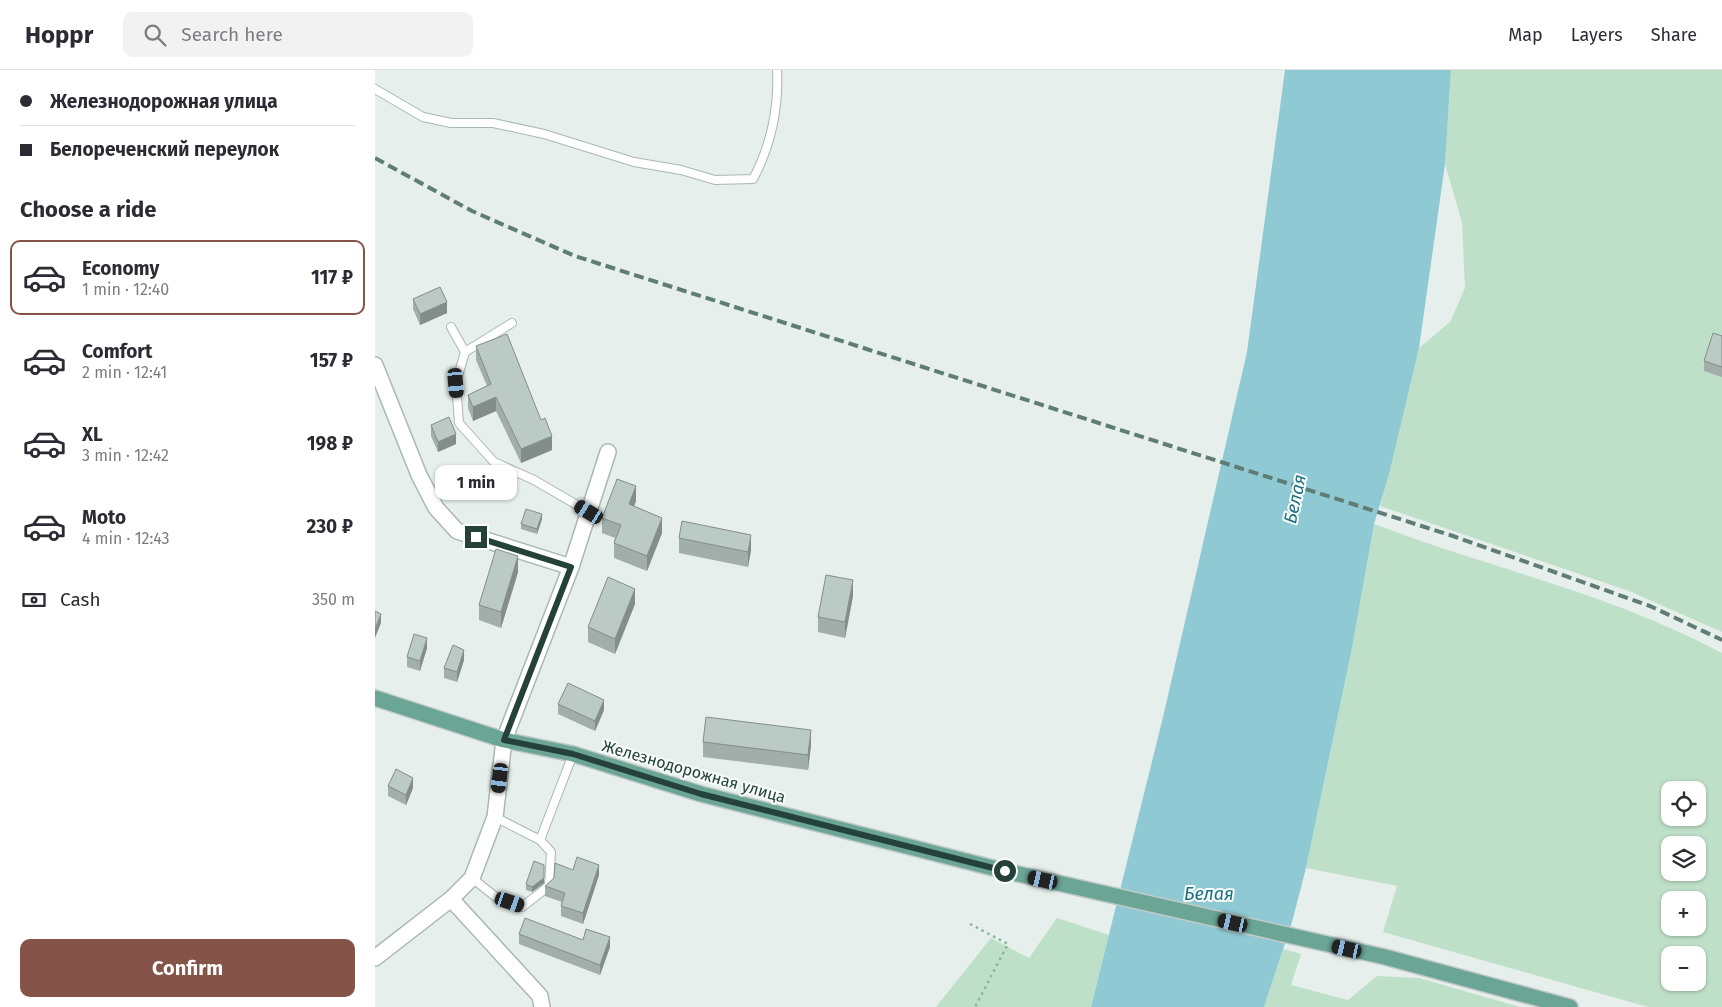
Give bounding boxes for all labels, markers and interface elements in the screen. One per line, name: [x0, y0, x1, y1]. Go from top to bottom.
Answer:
search box: [123, 12, 473, 57]
text: Hoppr: [25, 21, 93, 49]
icon: search: [141, 21, 169, 49]
text: Search here: [181, 23, 283, 46]
text: Map: [1508, 24, 1543, 46]
text: Layers: [1571, 24, 1623, 46]
text: Share: [1651, 24, 1697, 46]
text: Железнодорожная улица: [50, 90, 278, 113]
text: Белореченский переулок: [50, 138, 279, 161]
text: Choose a ride: [20, 196, 156, 223]
icon: car: [22, 255, 67, 300]
text: Economy: [82, 257, 159, 280]
text: 117 ₽: [311, 266, 353, 289]
text: 1 min · 12:40: [82, 280, 169, 299]
icon: car: [22, 338, 67, 383]
text: Comfort: [82, 340, 152, 363]
text: 157 ₽: [310, 349, 353, 372]
text: 2 min · 12:41: [82, 363, 167, 382]
car: [447, 367, 464, 399]
icon: car: [22, 421, 67, 466]
text: XL: [82, 423, 103, 446]
text: 198 ₽: [307, 432, 353, 455]
text: 3 min · 12:42: [82, 446, 169, 465]
callout: 1 min: [435, 464, 517, 500]
water label: Белая: [1279, 472, 1311, 526]
text: 1 min: [457, 473, 495, 492]
car: [572, 498, 605, 526]
icon: car: [22, 504, 67, 549]
text: Moto: [82, 506, 126, 529]
text: 230 ₽: [306, 515, 353, 538]
route end: [465, 526, 487, 548]
text: 4 min · 12:43: [82, 529, 170, 548]
icon: cash: [20, 586, 48, 614]
text: Cash: [60, 588, 101, 611]
text: 350 m: [312, 590, 355, 609]
street label: Железнодорожная улица: [600, 736, 788, 807]
car: [490, 762, 509, 794]
map controls: [1661, 781, 1706, 991]
button: locate: [1661, 781, 1706, 826]
button: layers: [1661, 836, 1706, 881]
route start: [994, 860, 1016, 882]
car: [1026, 869, 1059, 891]
water label: Белая: [1184, 883, 1234, 905]
car: [493, 890, 526, 914]
button: +: [1661, 891, 1706, 936]
car: [1216, 912, 1249, 934]
car: [1330, 938, 1363, 960]
button: Confirm: [20, 939, 355, 997]
button: −: [1661, 946, 1706, 991]

